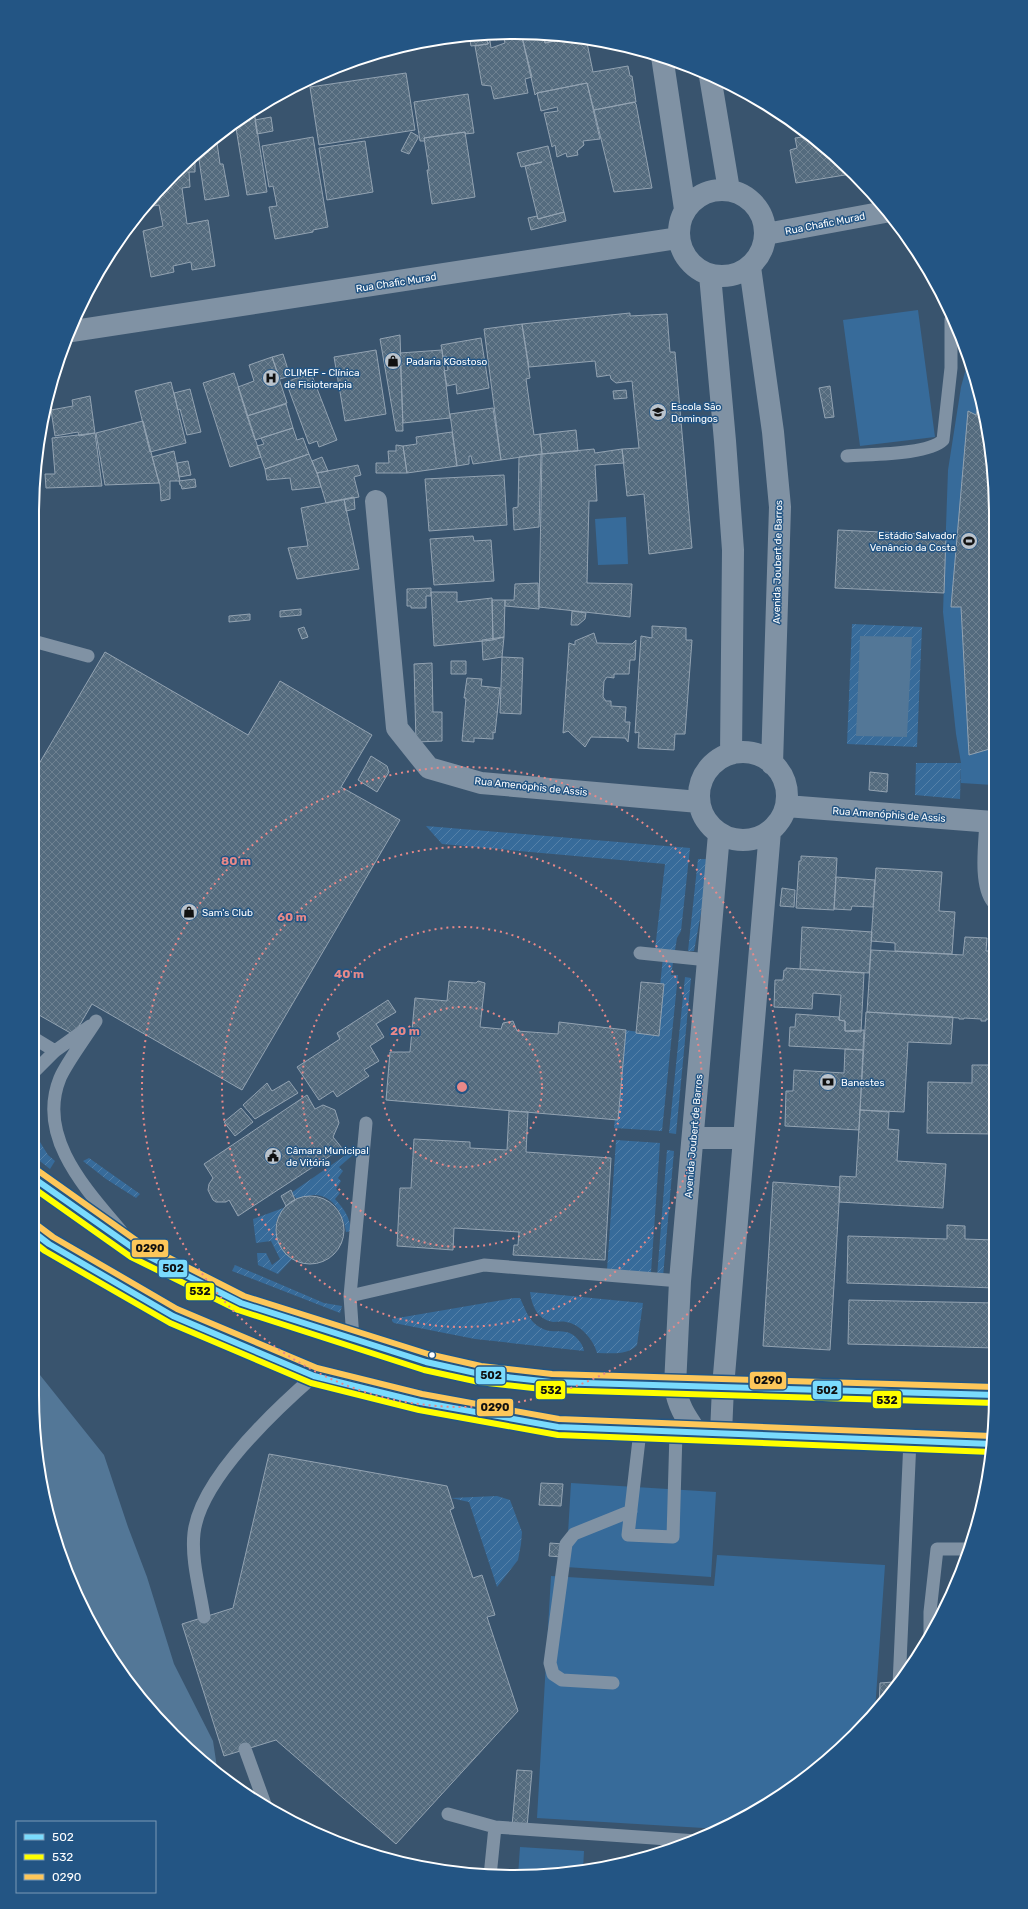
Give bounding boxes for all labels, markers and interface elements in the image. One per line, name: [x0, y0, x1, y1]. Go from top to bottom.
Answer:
street label: Rua Chafic Murad: [784, 210, 866, 238]
street label: Rua Chafic Murad: [355, 271, 437, 295]
shop icon: Padaria KGostoso: [383, 351, 403, 371]
place label: Padaria KGostoso: [406, 356, 488, 368]
place label: CLIMEF - Clínica de Fisioterapia: [284, 367, 359, 391]
hospital icon: CLIMEF - Clínica de Fisioterapia: [261, 368, 281, 388]
place label: Escola São Domingos: [671, 401, 722, 425]
school or university icon: Escola São Domingos: [648, 402, 668, 422]
street label: Avenida Joubert de Barros: [771, 500, 785, 624]
place label: Estádio Salvador Venâncio da Costa: [870, 530, 956, 554]
sports icon: Estádio Salvador Venâncio da Costa: [959, 531, 979, 551]
street label: Rua Amenóphis de Assis: [474, 775, 588, 799]
street label: Rua Amenóphis de Assis: [832, 805, 946, 825]
text: 80 m: [221, 854, 251, 868]
shop icon: Sam's Club: [179, 902, 199, 922]
place label: Sam's Club: [202, 907, 253, 919]
text: 60 m: [277, 910, 307, 924]
text: 40 m: [334, 967, 364, 981]
text: 20 m: [390, 1024, 420, 1038]
bank icon: Banestes: [818, 1072, 838, 1092]
street label: Avenida Joubert de Barros: [683, 1074, 705, 1198]
place label: Banestes: [841, 1077, 885, 1089]
centre of rings: [455, 1080, 469, 1094]
place label: Câmara Municipal de Vitória: [286, 1145, 369, 1169]
public building icon: Câmara Municipal de Vitória: [263, 1146, 283, 1166]
line badge: 0290: [131, 1239, 169, 1258]
text: 0290: [135, 1242, 165, 1255]
line badge: 502: [158, 1259, 188, 1278]
text: 502: [162, 1262, 184, 1275]
line badge: 532: [185, 1282, 215, 1301]
text: 532: [189, 1285, 211, 1298]
unlabelled marker: [427, 1350, 437, 1360]
line badge: 502: [475, 1366, 506, 1385]
text: 502: [480, 1369, 502, 1382]
line badge: 0290: [749, 1371, 787, 1390]
text: 0290: [753, 1374, 783, 1387]
line badge: 532: [535, 1380, 566, 1400]
line badge: 502: [812, 1380, 842, 1400]
text: 532: [540, 1384, 562, 1397]
text: 502: [816, 1384, 838, 1397]
line badge: 532: [872, 1390, 902, 1409]
text: 532: [876, 1394, 898, 1407]
line badge: 0290: [476, 1398, 514, 1417]
text: 0290: [480, 1401, 510, 1414]
legend: [16, 1821, 156, 1893]
text: 502: [52, 1830, 74, 1844]
text: 532: [52, 1850, 73, 1864]
text: 0290: [52, 1870, 81, 1884]

